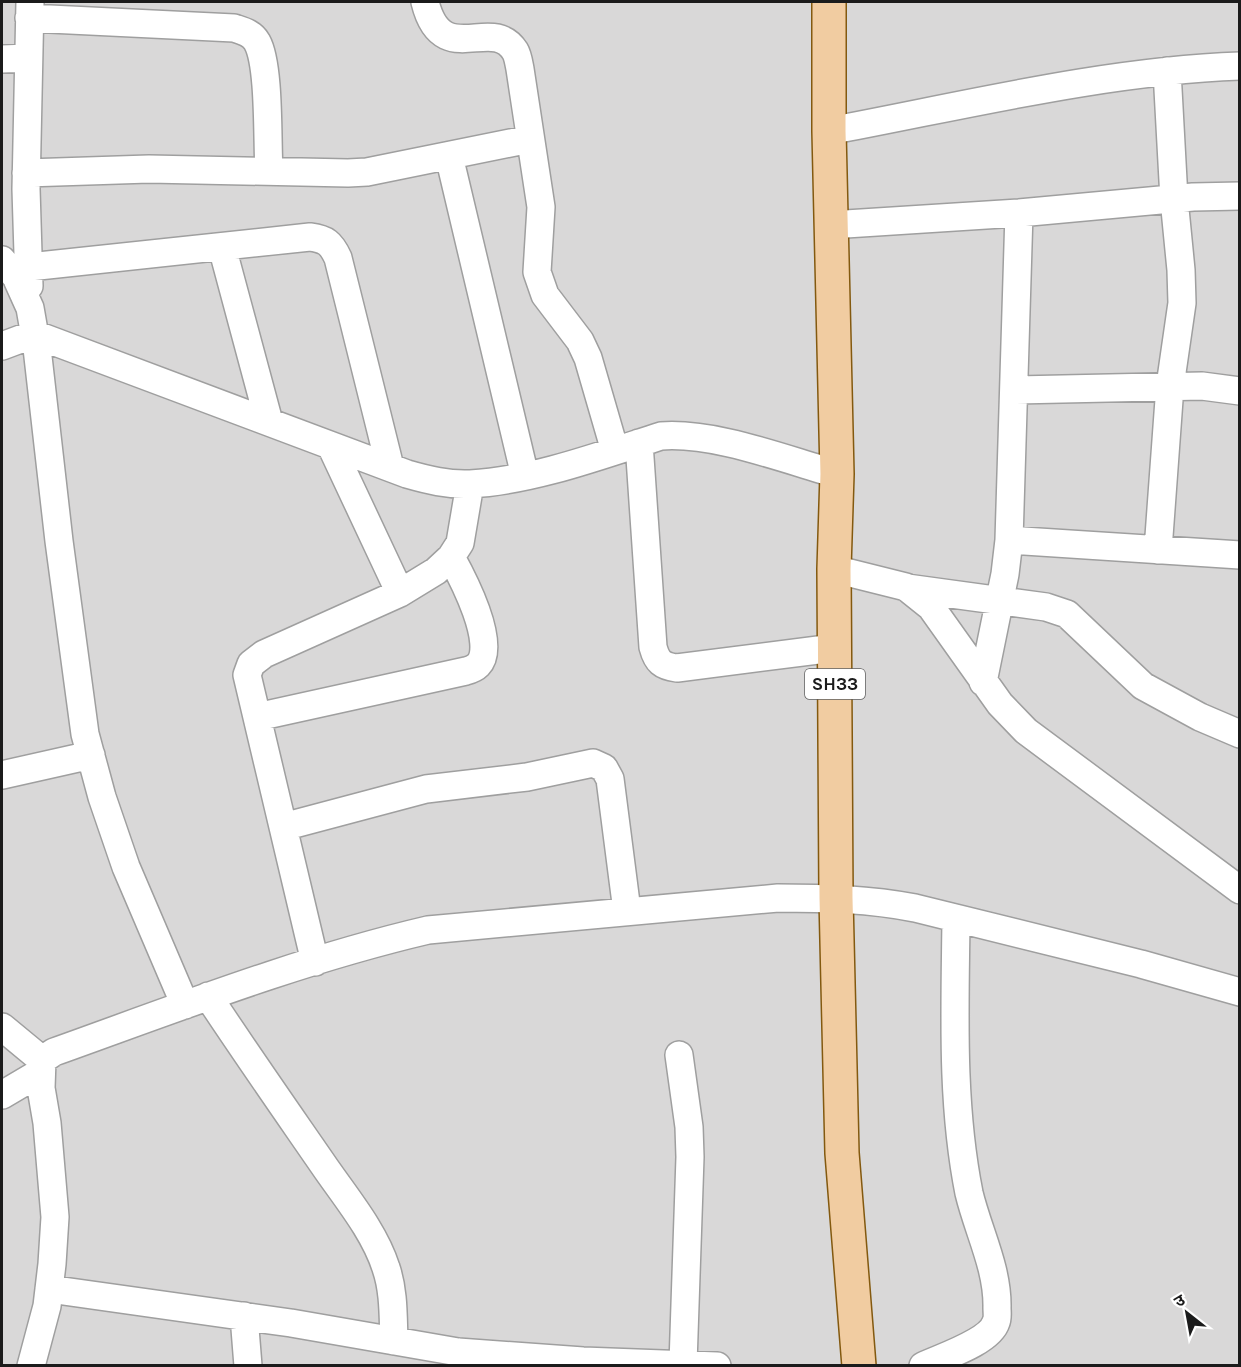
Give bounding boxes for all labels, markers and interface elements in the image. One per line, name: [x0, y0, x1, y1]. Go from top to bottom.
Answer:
road number: SH33: [805, 669, 865, 699]
north arrow: [1157, 1283, 1217, 1343]
text: उ: [1171, 1290, 1189, 1311]

